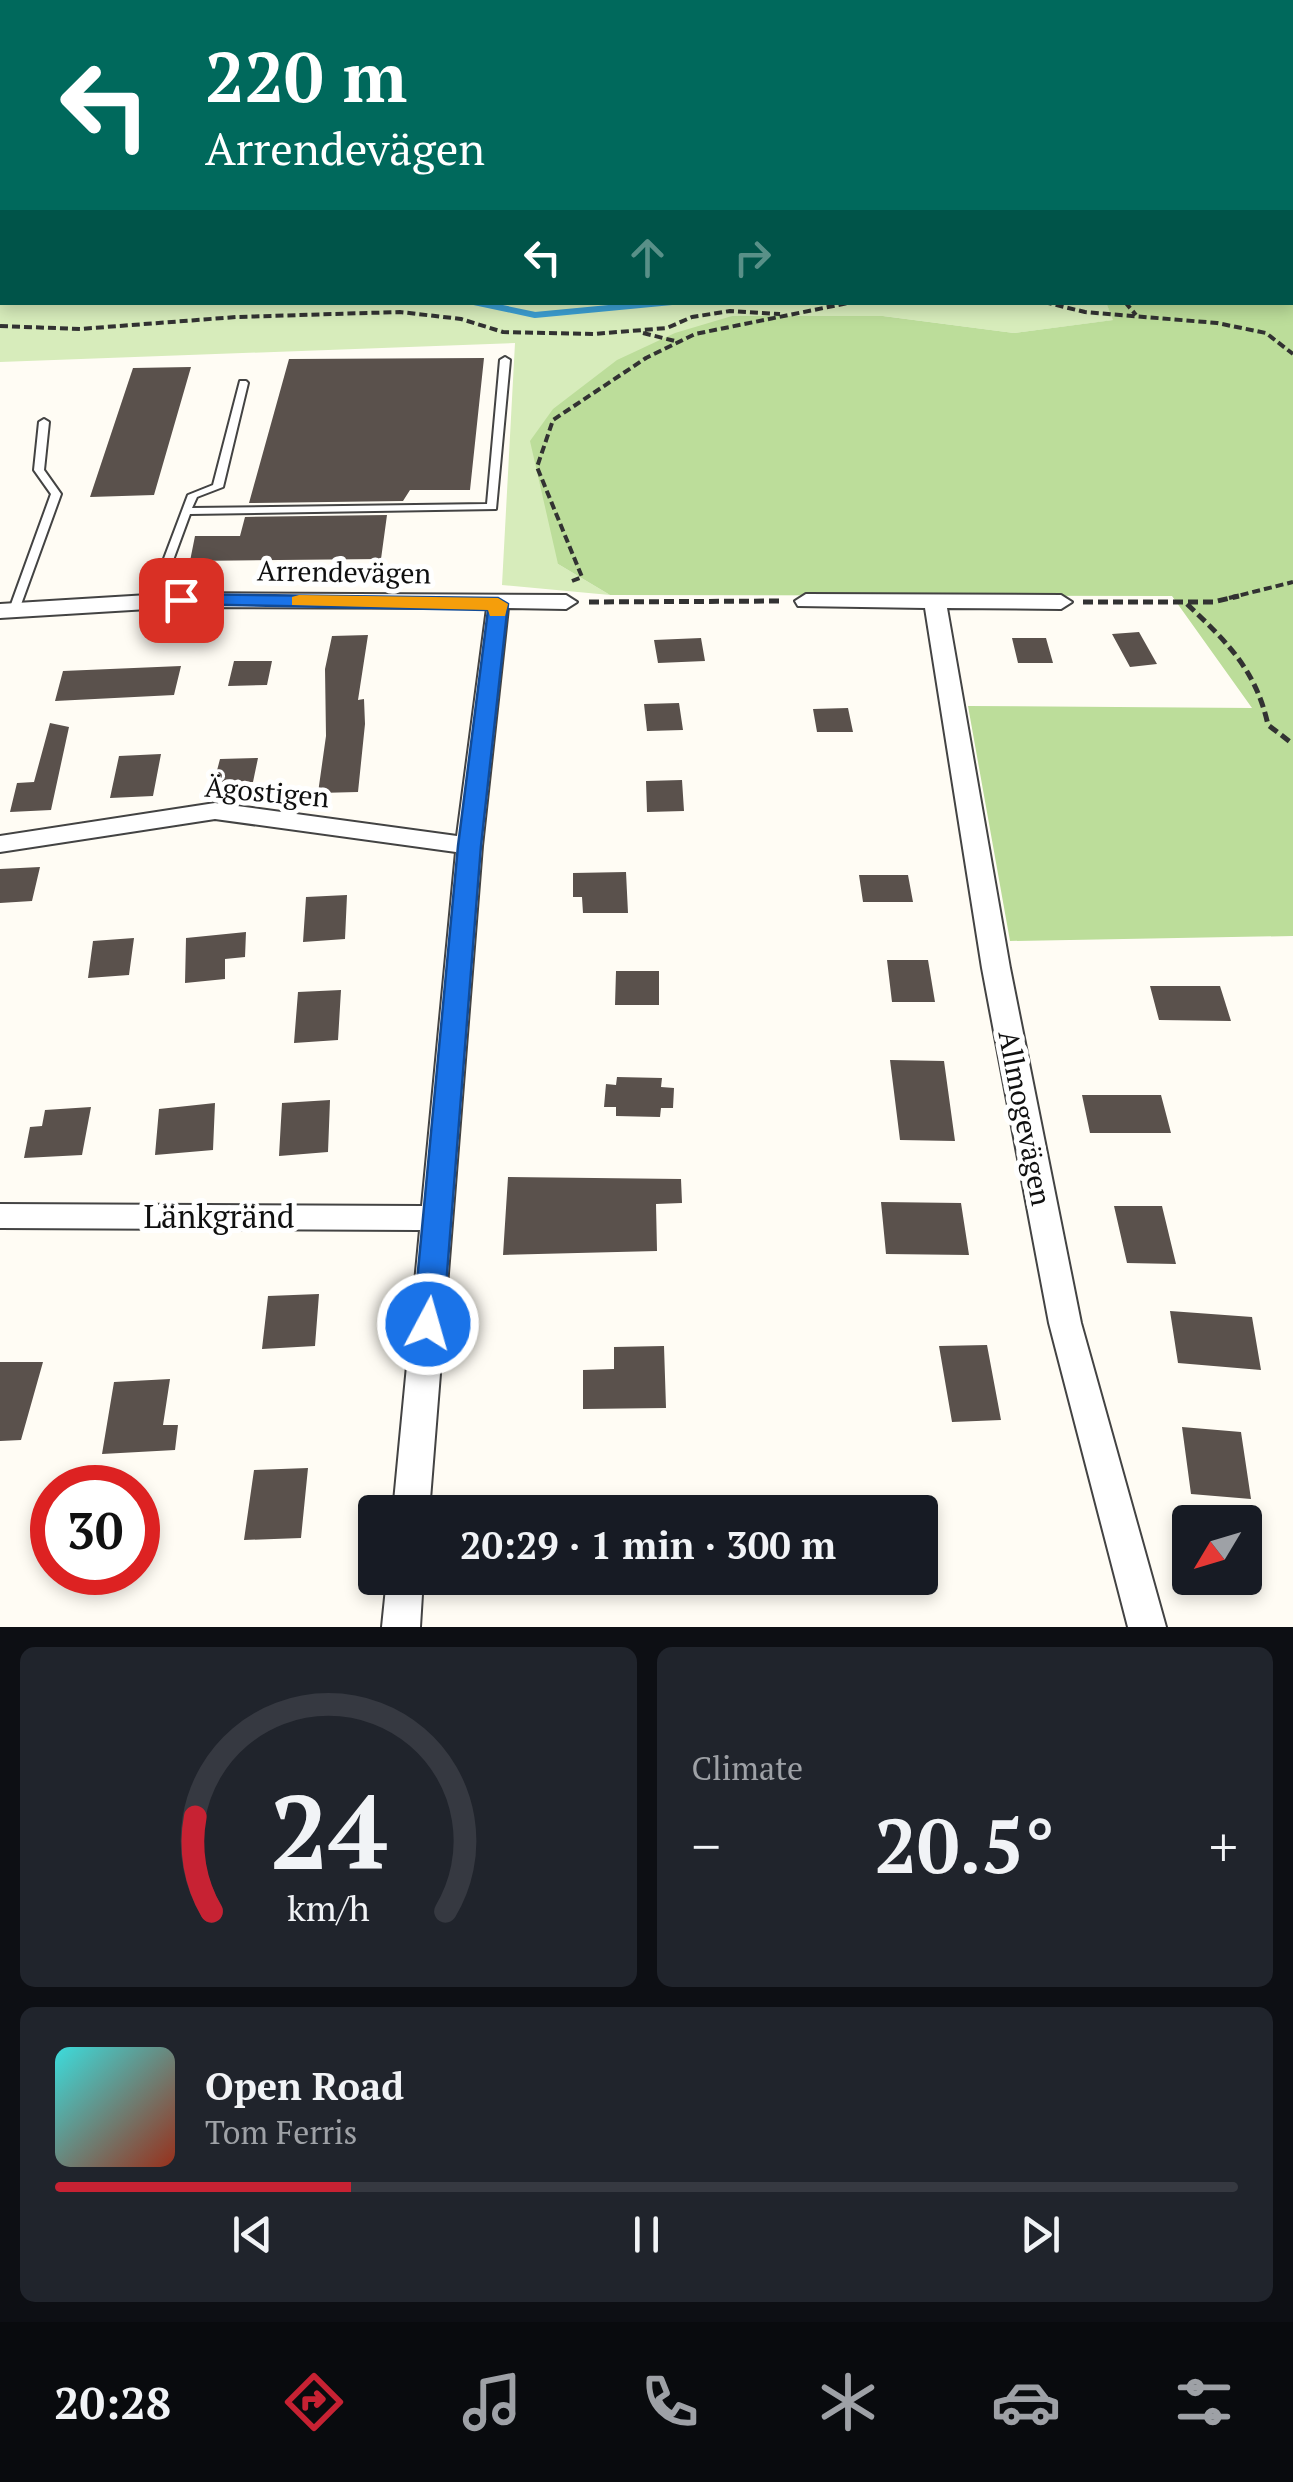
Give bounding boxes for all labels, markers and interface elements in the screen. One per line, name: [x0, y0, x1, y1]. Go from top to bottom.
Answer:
text: 220 m: [205, 29, 407, 122]
icon: left: [40, 40, 170, 170]
text: Arrendevägen: [205, 118, 485, 178]
icon: left: [515, 230, 570, 285]
icon: ahead: [620, 230, 675, 285]
icon: right: [725, 230, 780, 285]
street label: Arrendevägen: [257, 551, 432, 592]
pin: [139, 558, 224, 643]
icon: arrive: [154, 573, 209, 628]
street label: Ägostigen: [203, 768, 331, 815]
street label: Allmogevägen: [990, 1027, 1061, 1209]
street label: Länkgränd: [144, 1195, 295, 1237]
position arrow: [376, 1272, 480, 1376]
speed limit sign: 30: [30, 1465, 160, 1595]
north arrow: [1172, 1505, 1262, 1595]
map controls: [1172, 1505, 1262, 1595]
text: 20:29 · 1 min · 300 m: [460, 1520, 836, 1570]
text: Climate: [692, 1747, 803, 1789]
text: 24: [269, 1761, 387, 1899]
text: 20.5°: [875, 1795, 1055, 1894]
text: −: [692, 1809, 721, 1882]
text: +: [1209, 1809, 1238, 1882]
text: km/h: [287, 1884, 370, 1931]
text: Open Road: [205, 2061, 404, 2111]
text: Tom Ferris: [205, 2111, 357, 2153]
icon: previous: [225, 2207, 280, 2262]
icon: pause: [619, 2207, 674, 2262]
icon: next: [1013, 2207, 1068, 2262]
icon: directions: [279, 2367, 349, 2437]
icon: music: [457, 2367, 527, 2437]
icon: phone: [635, 2367, 705, 2437]
icon: climate: [813, 2367, 883, 2437]
icon: car: [991, 2367, 1061, 2437]
icon: filters: [1169, 2367, 1239, 2437]
text: 20:28: [54, 2372, 171, 2432]

